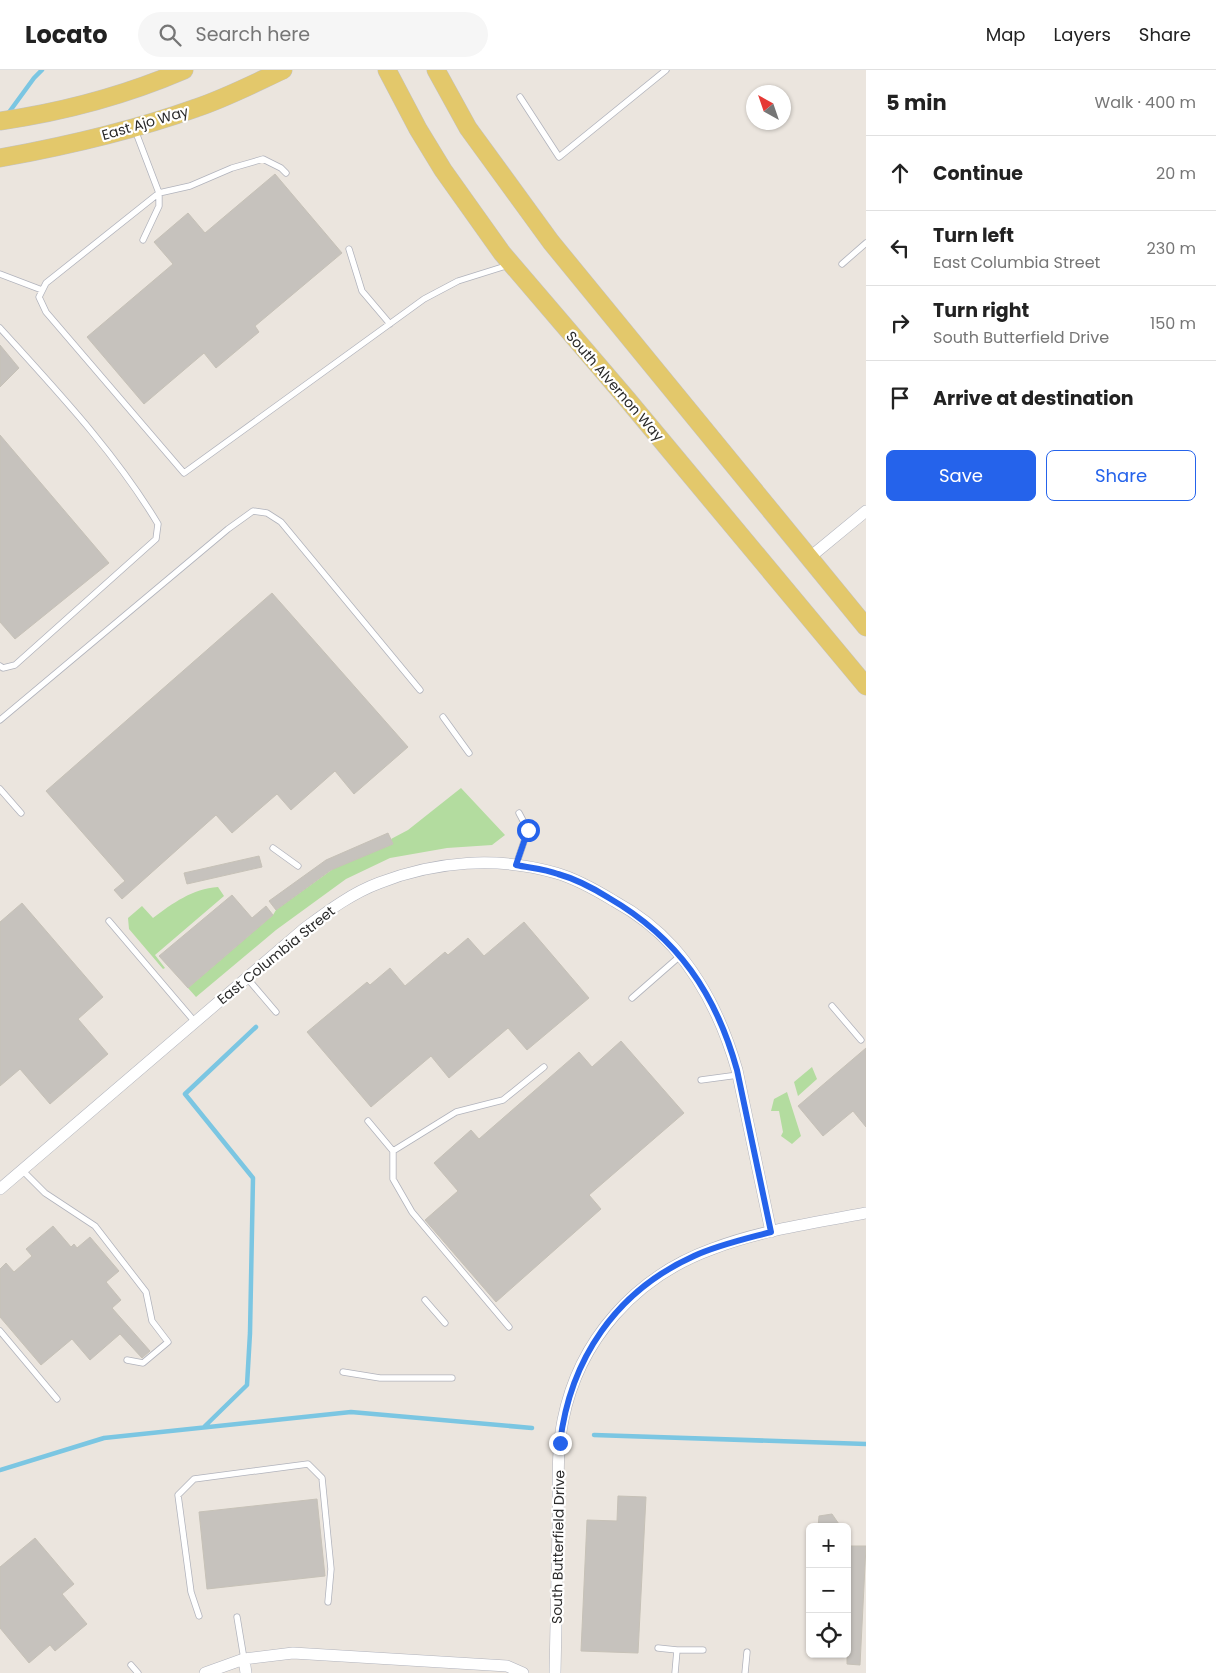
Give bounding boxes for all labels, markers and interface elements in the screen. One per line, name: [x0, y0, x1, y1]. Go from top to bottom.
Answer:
search box: [138, 12, 488, 57]
text: Locato: [25, 18, 108, 51]
icon: search: [156, 21, 184, 49]
text: Search here: [196, 21, 310, 48]
text: Map: [986, 22, 1026, 47]
text: Layers: [1054, 22, 1111, 47]
text: Share: [1139, 22, 1191, 47]
north arrow: [746, 85, 791, 130]
text: 5 min: [886, 88, 947, 117]
text: Walk · 400 m: [1095, 91, 1196, 114]
street label: East Ajo Way: [99, 101, 191, 145]
icon: ahead: [886, 159, 914, 187]
text: Continue: [933, 160, 1023, 187]
text: 20 m: [1156, 162, 1196, 185]
text: Turn left: [933, 222, 1014, 249]
icon: left: [886, 234, 914, 262]
text: 230 m: [1147, 237, 1196, 260]
text: East Columbia Street: [933, 251, 1100, 274]
text: Turn right: [933, 297, 1029, 324]
icon: right: [886, 309, 914, 337]
text: 150 m: [1150, 312, 1196, 335]
text: South Butterfield Drive: [933, 326, 1109, 349]
street label: South Alvernon Way: [561, 327, 669, 446]
icon: arrive: [886, 384, 914, 412]
text: Arrive at destination: [933, 385, 1134, 412]
button: Save: [886, 450, 1036, 501]
button: Share: [1046, 450, 1196, 501]
route start: [517, 819, 540, 842]
street label: East Columbia Street: [213, 901, 339, 1009]
route end: [549, 1432, 572, 1455]
street label: South Butterfield Drive: [547, 1469, 569, 1624]
map controls: [806, 1523, 851, 1658]
button: +: [806, 1523, 851, 1568]
button: −: [806, 1568, 851, 1613]
button: locate: [806, 1613, 851, 1658]

